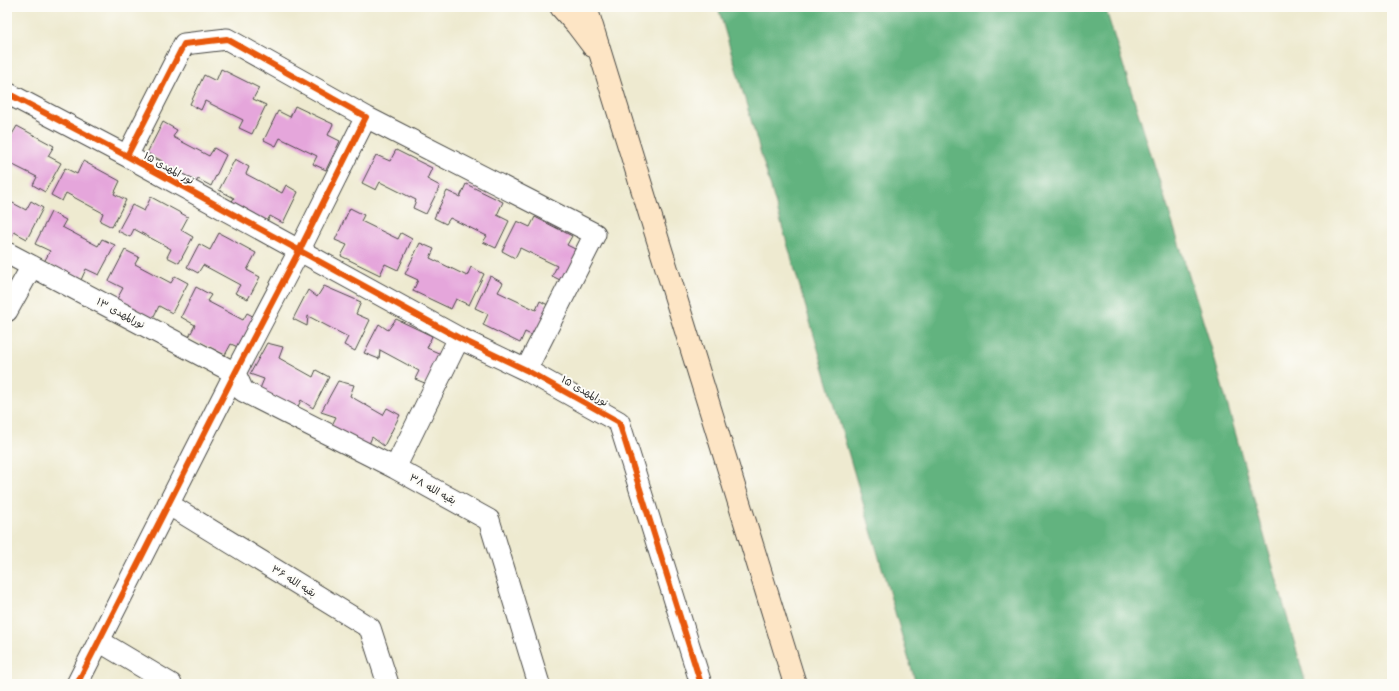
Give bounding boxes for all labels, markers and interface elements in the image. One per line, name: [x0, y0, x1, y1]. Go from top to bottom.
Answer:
street label: نور المهدی ۱۵: [142, 149, 196, 187]
street label: نورالمهدی ۱۳: [94, 295, 148, 331]
street label: نورالمهدی ۱۵: [559, 373, 611, 409]
street label: بقیه الله ۳۸: [407, 471, 459, 507]
street label: بقیه الله ۳۶: [269, 562, 319, 600]

